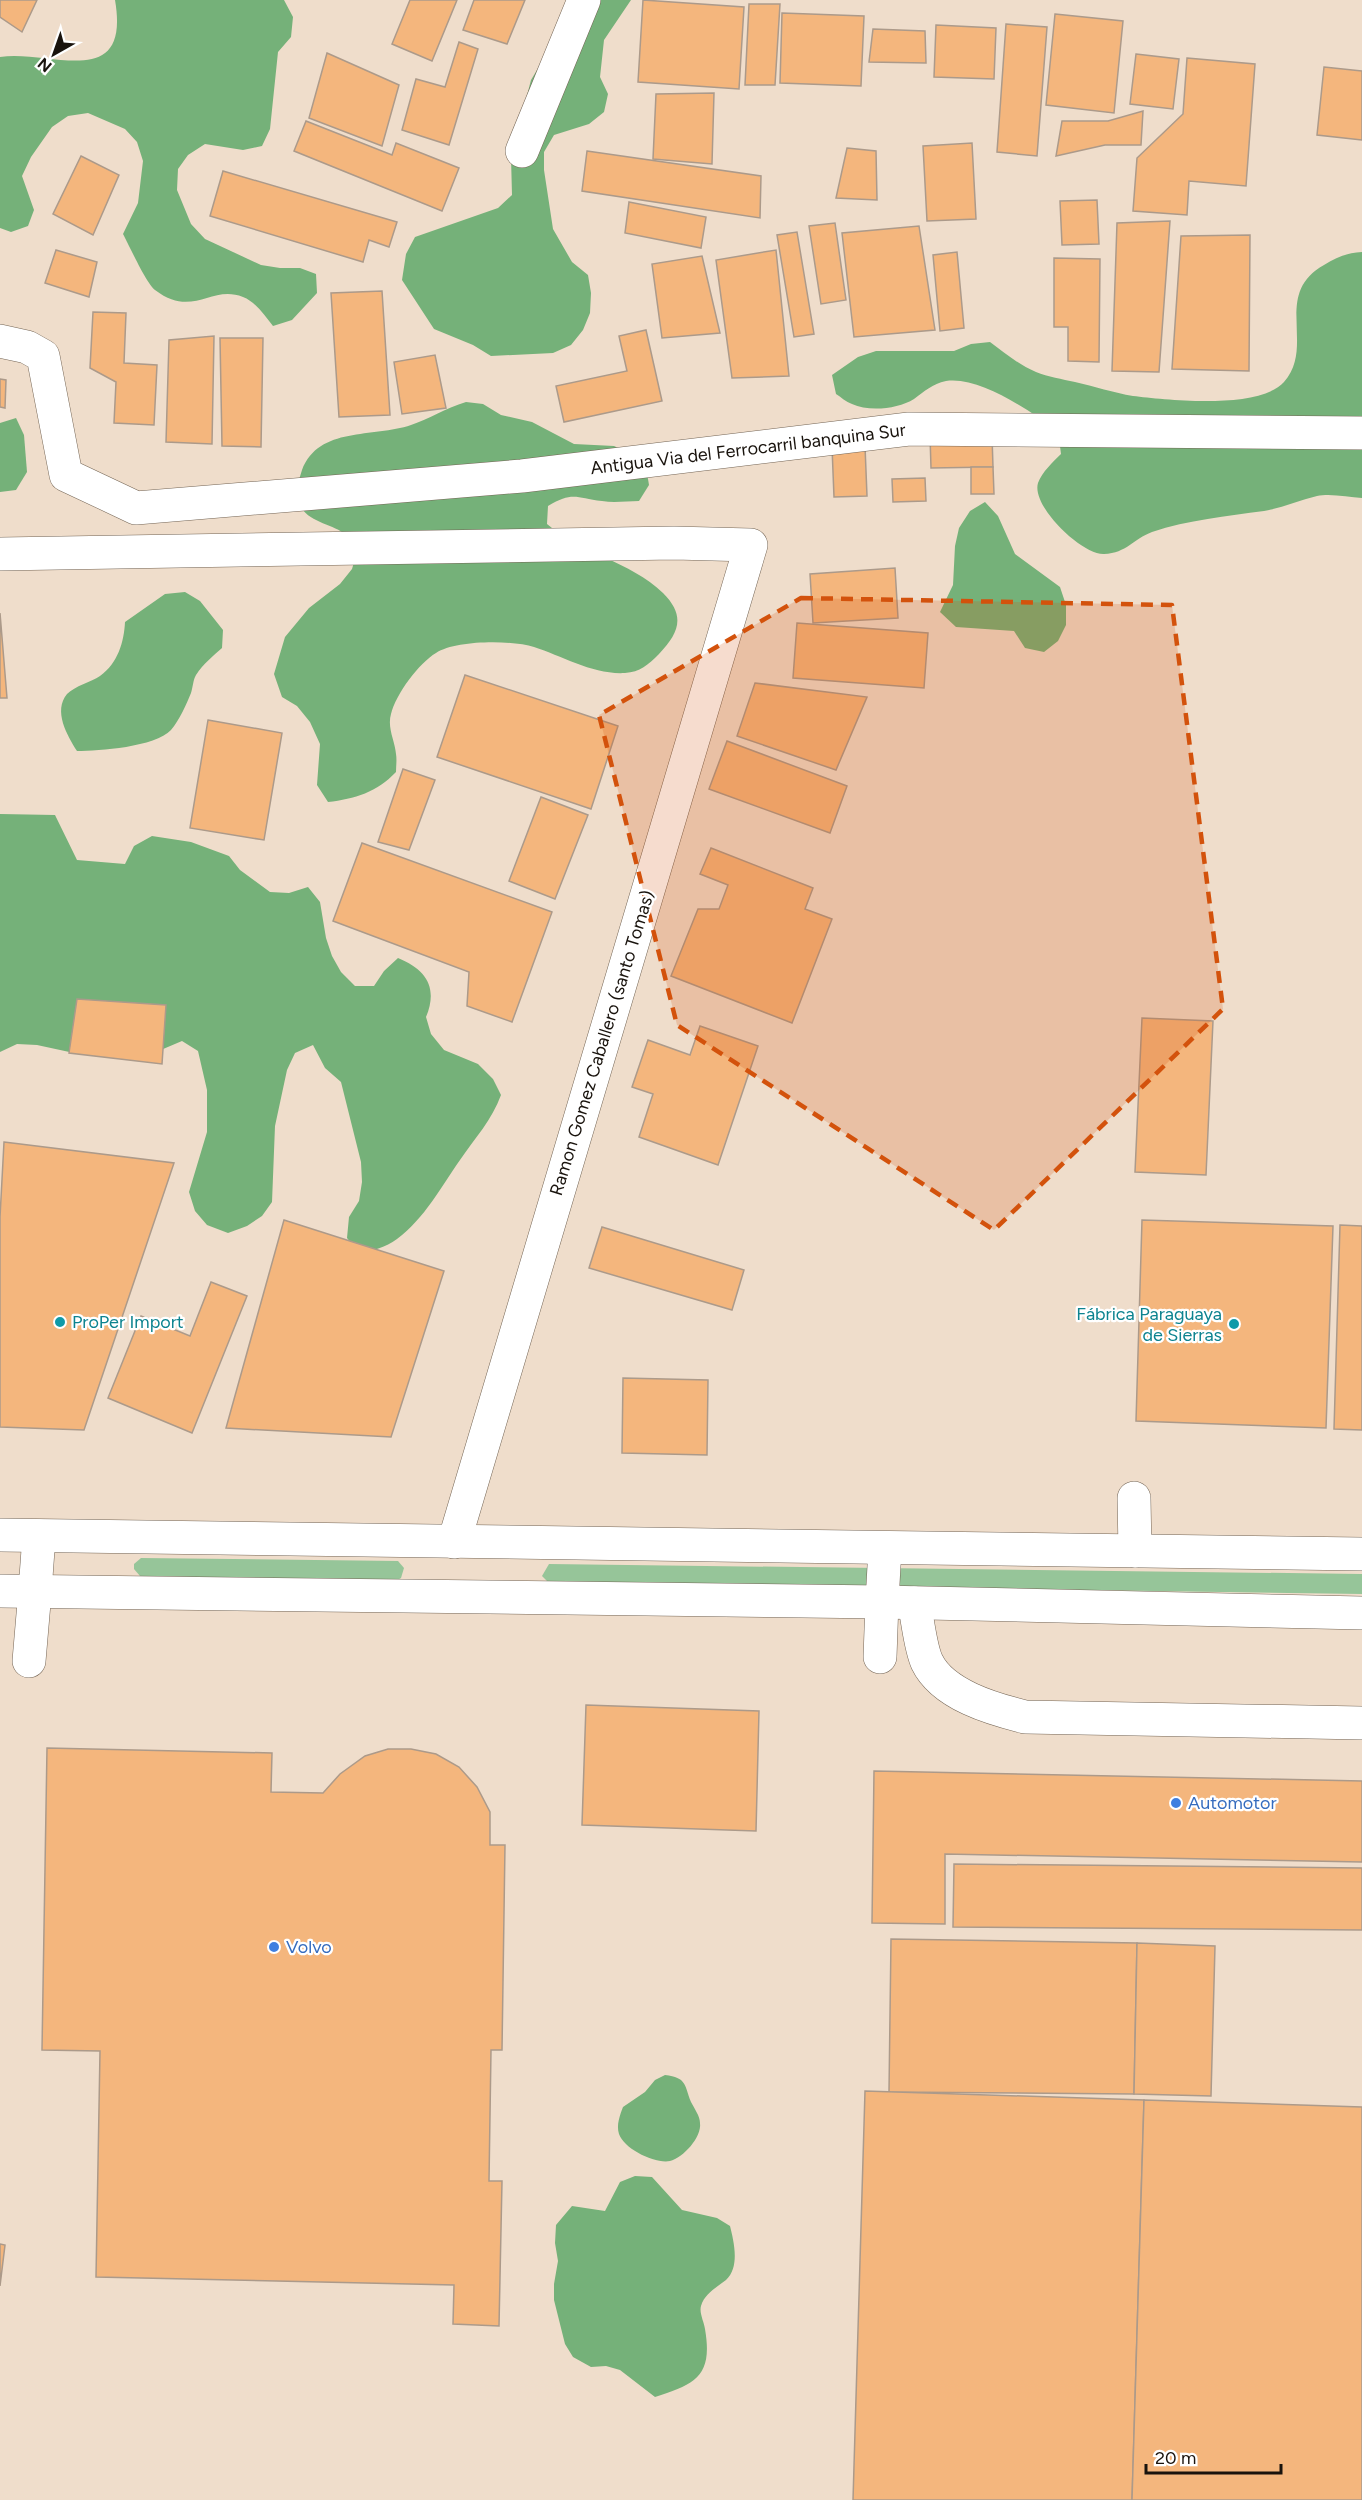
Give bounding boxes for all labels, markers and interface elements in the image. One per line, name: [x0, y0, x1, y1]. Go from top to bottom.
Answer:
north arrow: [24, 24, 84, 84]
text: N: [34, 54, 56, 76]
street label: Antigua Via del Ferrocarril banquina Sur: [589, 419, 907, 479]
street label: Ramon Gomez Caballero (santo Tomas): [545, 888, 659, 1198]
place label: Fábrica Paraguaya de Sierras: [1076, 1303, 1222, 1346]
place label: ProPer Import: [72, 1311, 184, 1333]
marker: ProPer Import: [53, 1315, 67, 1329]
marker: Fábrica Paraguaya de Sierras: [1227, 1317, 1241, 1331]
place label: Automotor: [1188, 1792, 1276, 1814]
marker: Automotor: [1169, 1796, 1183, 1810]
place label: Volvo: [286, 1936, 332, 1958]
marker: Volvo: [267, 1940, 281, 1954]
scale bar: [1146, 2437, 1281, 2475]
text: 20 m: [1155, 2447, 1196, 2469]

